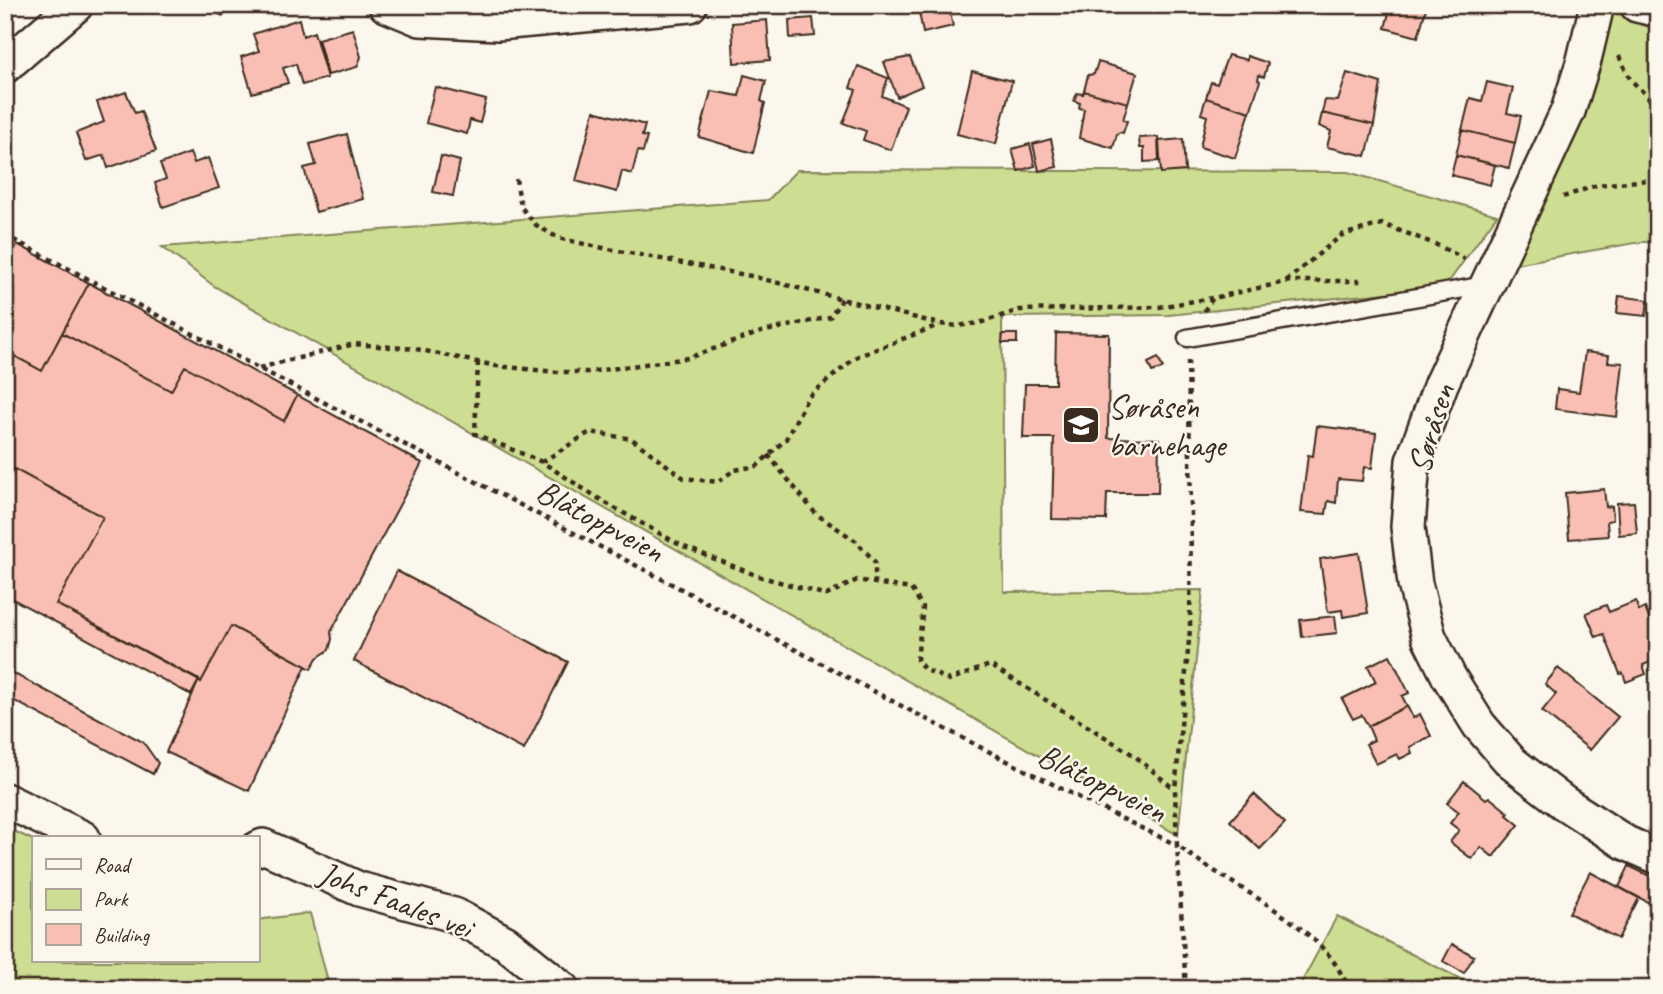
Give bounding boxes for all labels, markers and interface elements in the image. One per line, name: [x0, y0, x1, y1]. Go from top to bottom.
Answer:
street label: Søråsen: [1398, 379, 1464, 478]
place label: Søråsen barnehage: [1108, 386, 1227, 466]
school or university icon: Søråsen barnehage: [1060, 404, 1102, 446]
street label: Blåtoppveien: [530, 470, 672, 572]
street label: Blåtoppveien: [1031, 734, 1174, 832]
legend: [32, 836, 259, 962]
street label: Johs Faales vei: [311, 851, 482, 950]
text: Road: [94, 852, 133, 878]
text: Park: [94, 886, 129, 912]
text: Building: [94, 922, 151, 948]

